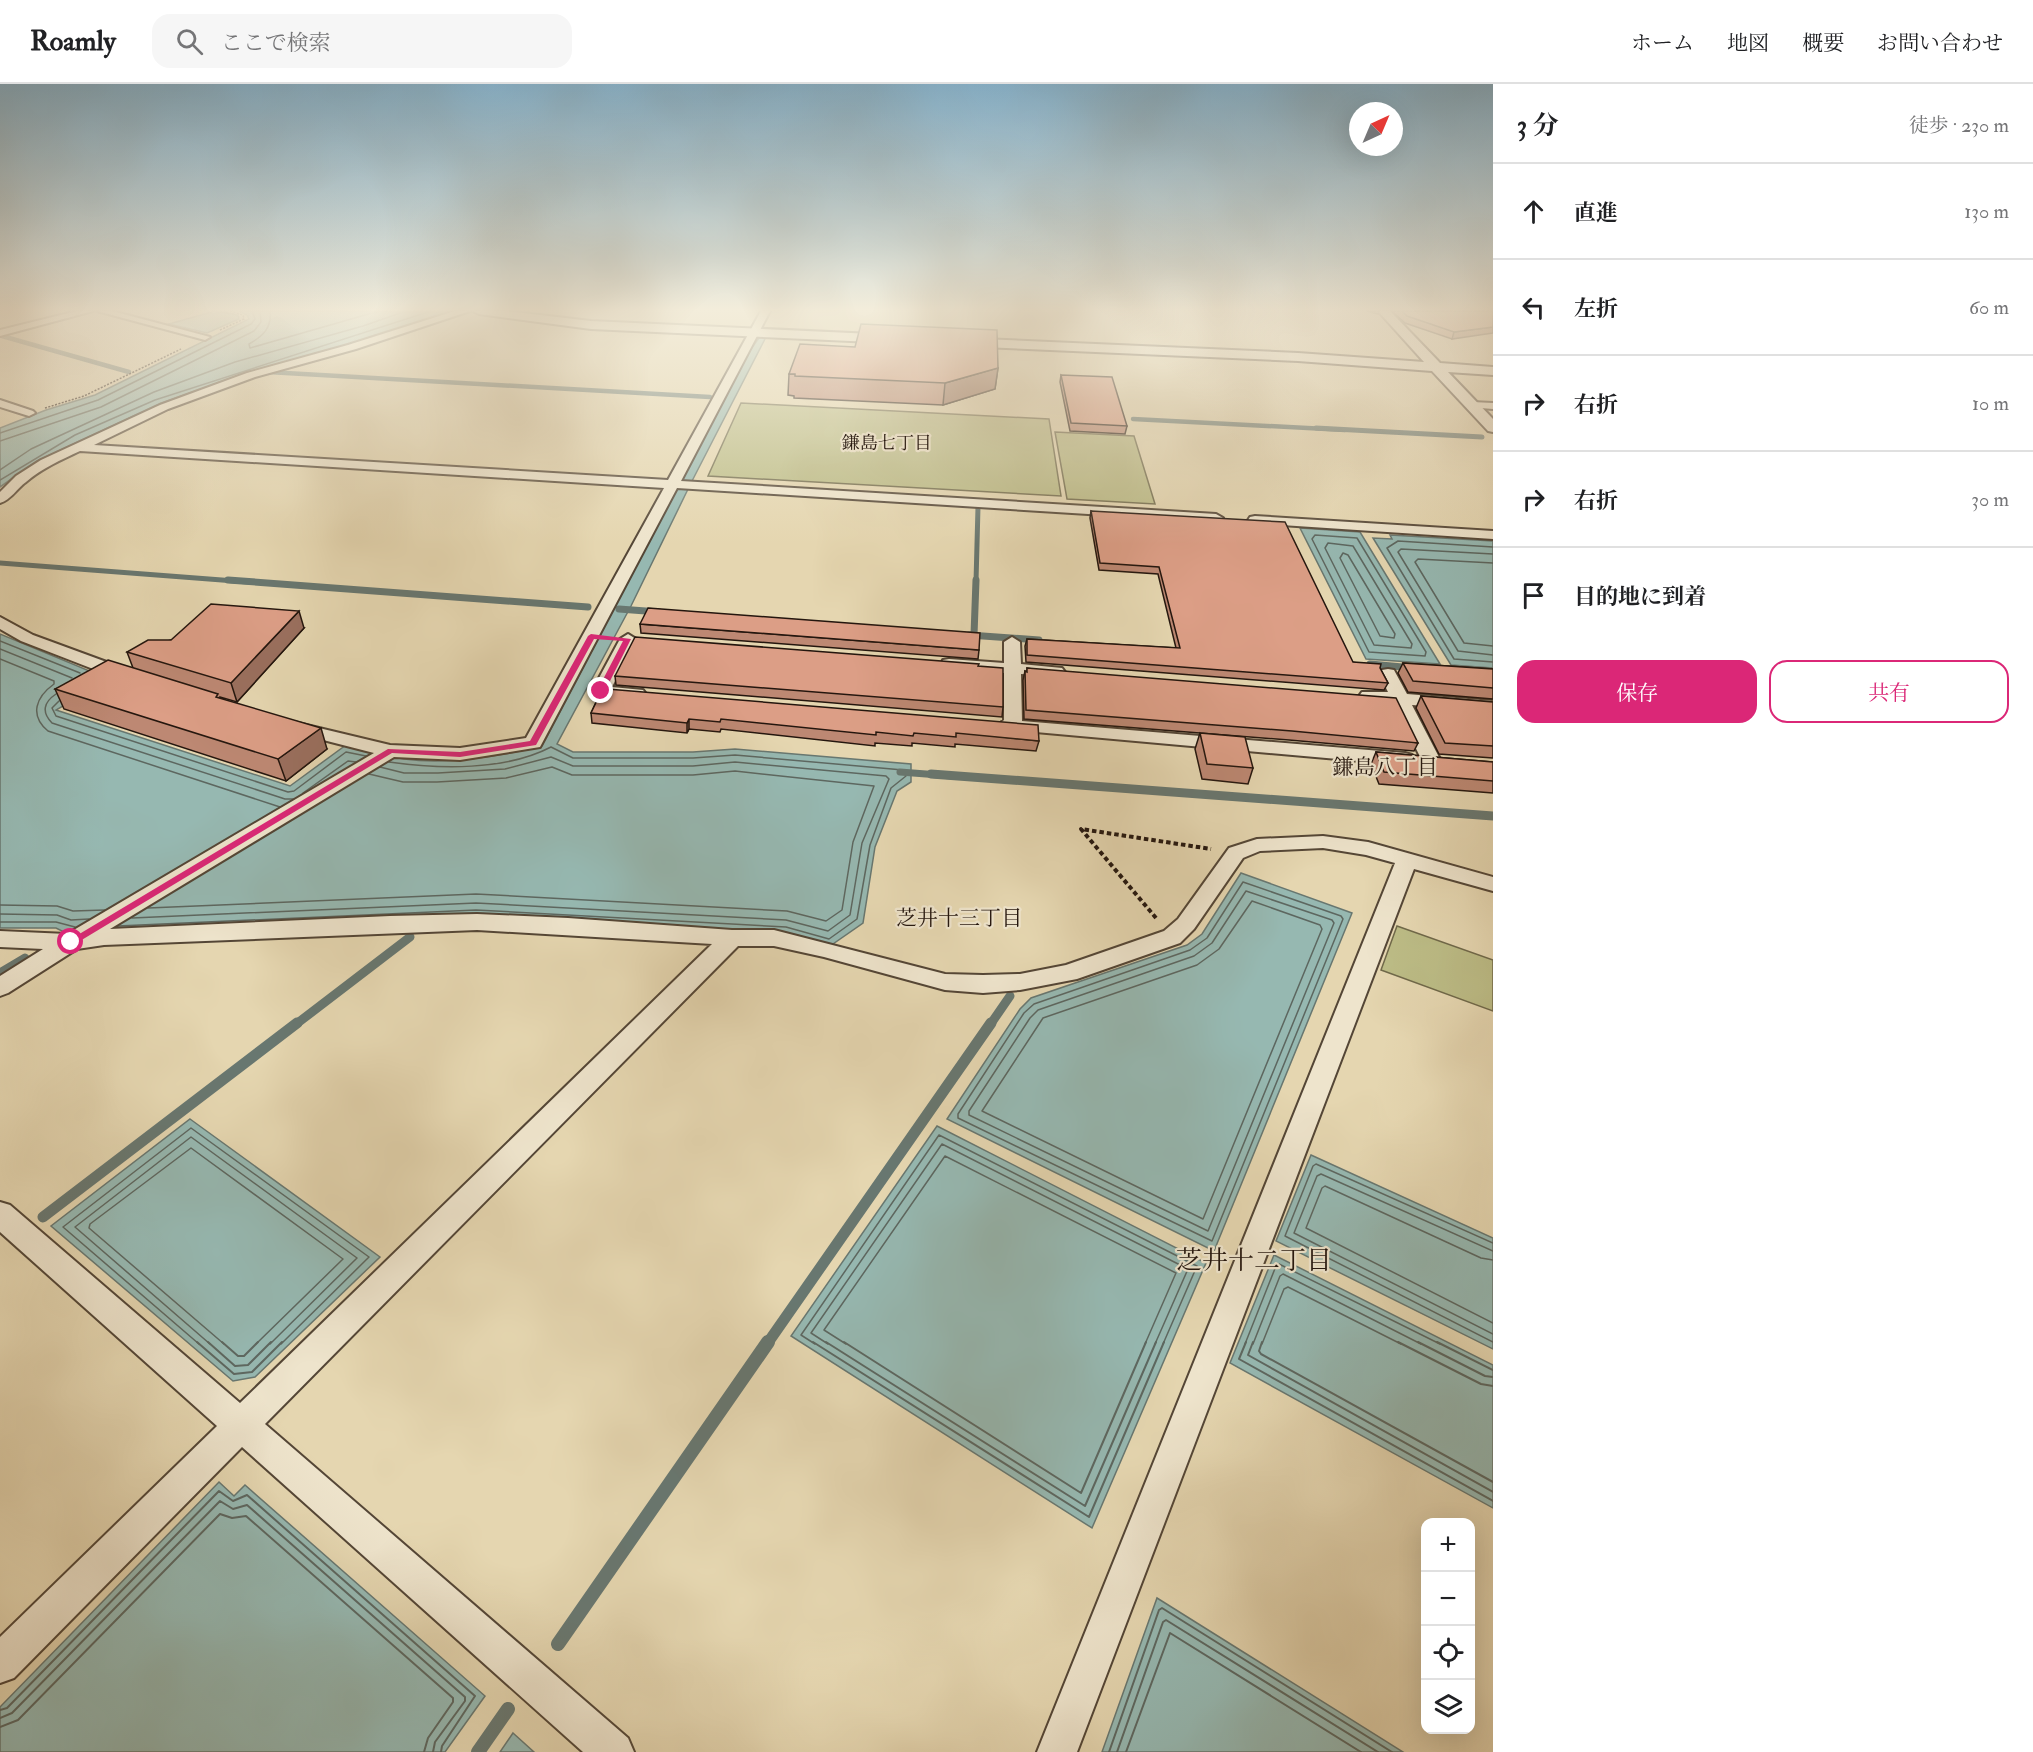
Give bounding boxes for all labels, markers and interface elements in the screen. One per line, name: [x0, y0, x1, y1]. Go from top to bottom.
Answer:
search box: [152, 14, 572, 68]
text: Roamly: [30, 24, 116, 59]
icon: search: [173, 25, 206, 58]
text: ここで検索: [221, 29, 331, 57]
text: ホーム: [1631, 30, 1694, 57]
text: 地図: [1727, 30, 1769, 57]
text: 概要: [1802, 30, 1844, 57]
text: お問い合わせ: [1877, 30, 2003, 57]
north arrow: [1349, 102, 1403, 156]
text: 3 分: [1517, 110, 1558, 142]
text: 徒歩 · 230 m: [1909, 113, 2009, 138]
icon: ahead: [1517, 195, 1550, 228]
text: 直進: [1574, 199, 1618, 227]
text: 130 m: [1964, 199, 2009, 224]
icon: left: [1517, 291, 1550, 324]
text: 左折: [1574, 295, 1618, 323]
text: 60 m: [1969, 295, 2009, 320]
icon: right: [1517, 387, 1550, 420]
text: 右折: [1574, 391, 1618, 419]
text: 10 m: [1972, 391, 2009, 416]
district label: 鎌島七丁目: [842, 432, 932, 455]
icon: right: [1517, 483, 1550, 516]
text: 右折: [1574, 487, 1618, 515]
text: 30 m: [1971, 487, 2009, 512]
icon: arrive: [1517, 579, 1550, 612]
text: 目的地に到着: [1574, 583, 1706, 611]
button: 保存: [1517, 660, 1757, 723]
button: 共有: [1769, 660, 2009, 723]
route end: [587, 677, 613, 703]
district label: 鎌島八丁目: [1333, 754, 1438, 781]
district label: 芝井十三丁目: [896, 905, 1022, 932]
route start: [57, 928, 83, 954]
district label: 芝井十二丁目: [1176, 1245, 1332, 1277]
map controls: [1421, 1518, 1475, 1734]
button: +: [1421, 1518, 1475, 1572]
button: −: [1421, 1572, 1475, 1626]
button: locate: [1421, 1626, 1475, 1680]
button: layers: [1421, 1680, 1475, 1734]

